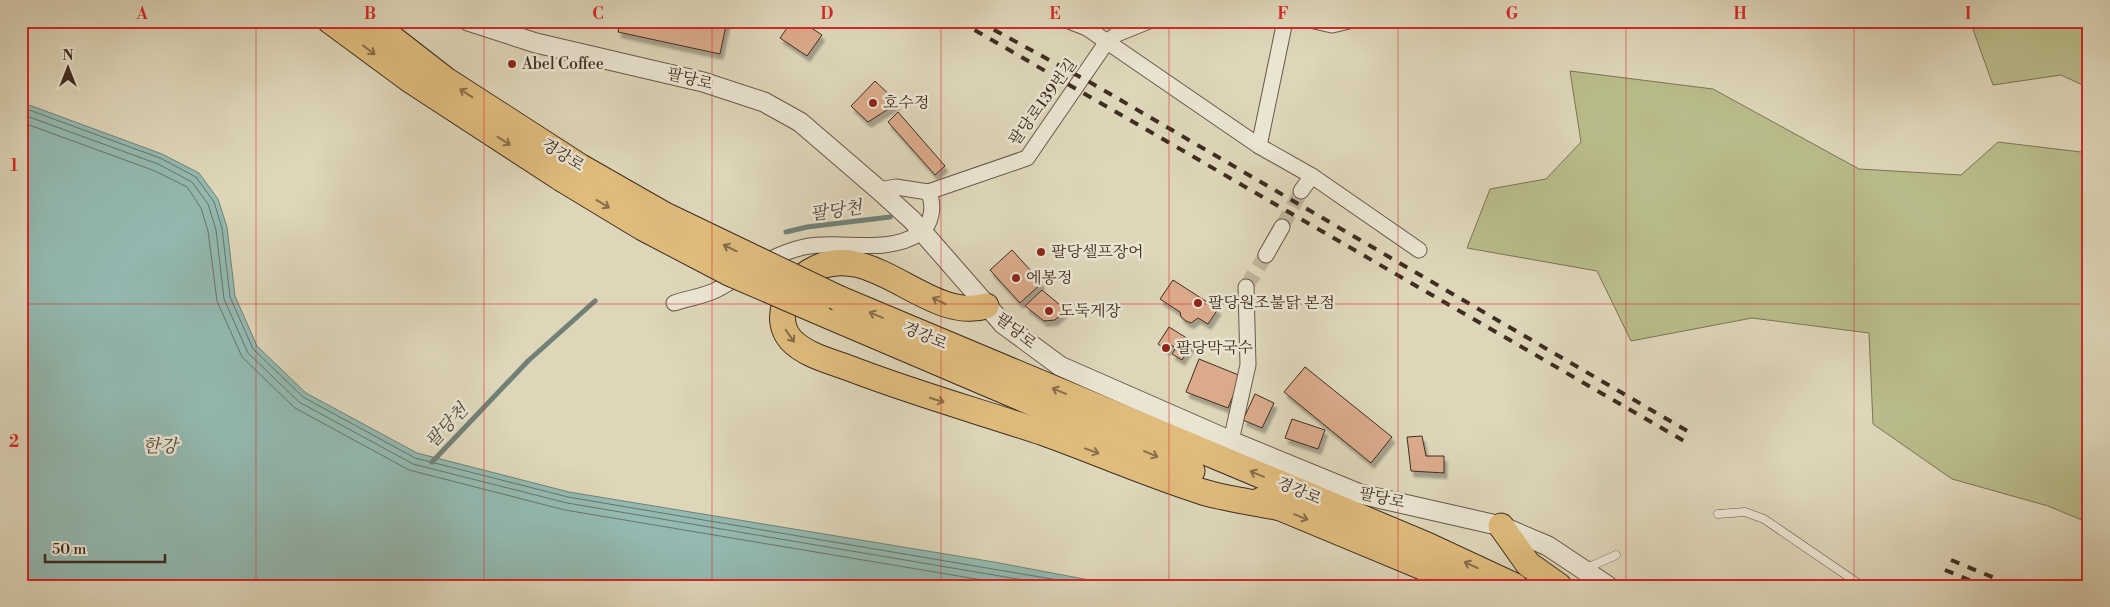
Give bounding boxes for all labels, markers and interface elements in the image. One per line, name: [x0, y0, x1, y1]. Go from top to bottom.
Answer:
text: A: [135, 4, 148, 24]
text: B: [364, 4, 376, 24]
text: C: [592, 4, 604, 24]
text: D: [821, 4, 834, 24]
text: E: [1049, 4, 1061, 24]
text: F: [1277, 4, 1289, 24]
text: G: [1506, 4, 1519, 24]
text: H: [1733, 4, 1747, 24]
text: I: [1965, 4, 1971, 24]
north arrow: [42, 42, 92, 92]
one-way arrow: [362, 45, 376, 55]
text: N: [62, 47, 74, 65]
place label: Abel Coffee: [521, 54, 604, 74]
street label: 팔당로139번길: [1005, 55, 1081, 149]
marker: Abel Coffee: [506, 58, 518, 70]
street label: 팔당로: [665, 64, 715, 94]
one-way arrow: [460, 87, 474, 97]
place label: 호수정: [883, 93, 929, 113]
marker: 호수정: [867, 97, 879, 109]
street label: 경강로: [538, 134, 588, 176]
one-way arrow: [496, 137, 510, 147]
text: 1: [10, 156, 18, 176]
water label: 팔당천: [809, 196, 865, 226]
one-way arrow: [596, 200, 610, 210]
one-way arrow: [723, 242, 738, 252]
place label: 팔당셀프장어: [1051, 242, 1144, 262]
marker: 팔당셀프장어: [1035, 246, 1047, 258]
place label: 에봉정: [1026, 268, 1072, 288]
marker: 에봉정: [1010, 272, 1022, 284]
place label: 팔당원조불닭 본점: [1208, 293, 1335, 313]
one-way arrow: [932, 295, 947, 305]
marker: 팔당원조불닭 본점: [1192, 297, 1204, 309]
place label: 도둑게장: [1059, 301, 1121, 321]
marker: 도둑게장: [1043, 305, 1055, 317]
one-way arrow: [869, 309, 884, 318]
street label: 팔당로: [992, 309, 1041, 354]
street label: 경강로: [900, 318, 951, 354]
one-way arrow: [785, 329, 796, 343]
place label: 팔당막국수: [1176, 338, 1253, 358]
marker: 팔당막국수: [1160, 342, 1172, 354]
one-way arrow: [1052, 386, 1067, 396]
one-way arrow: [929, 395, 945, 405]
water label: 팔당천: [421, 398, 474, 453]
text: 2: [9, 432, 19, 452]
water label: 한강: [143, 435, 180, 458]
one-way arrow: [1083, 447, 1099, 456]
one-way arrow: [1144, 450, 1159, 459]
one-way arrow: [1250, 469, 1265, 478]
street label: 경강로: [1274, 473, 1325, 509]
street label: 팔당로: [1357, 483, 1407, 513]
one-way arrow: [1293, 513, 1308, 522]
scale bar: [45, 532, 165, 564]
text: 50 m: [52, 540, 86, 559]
one-way arrow: [1464, 560, 1479, 569]

